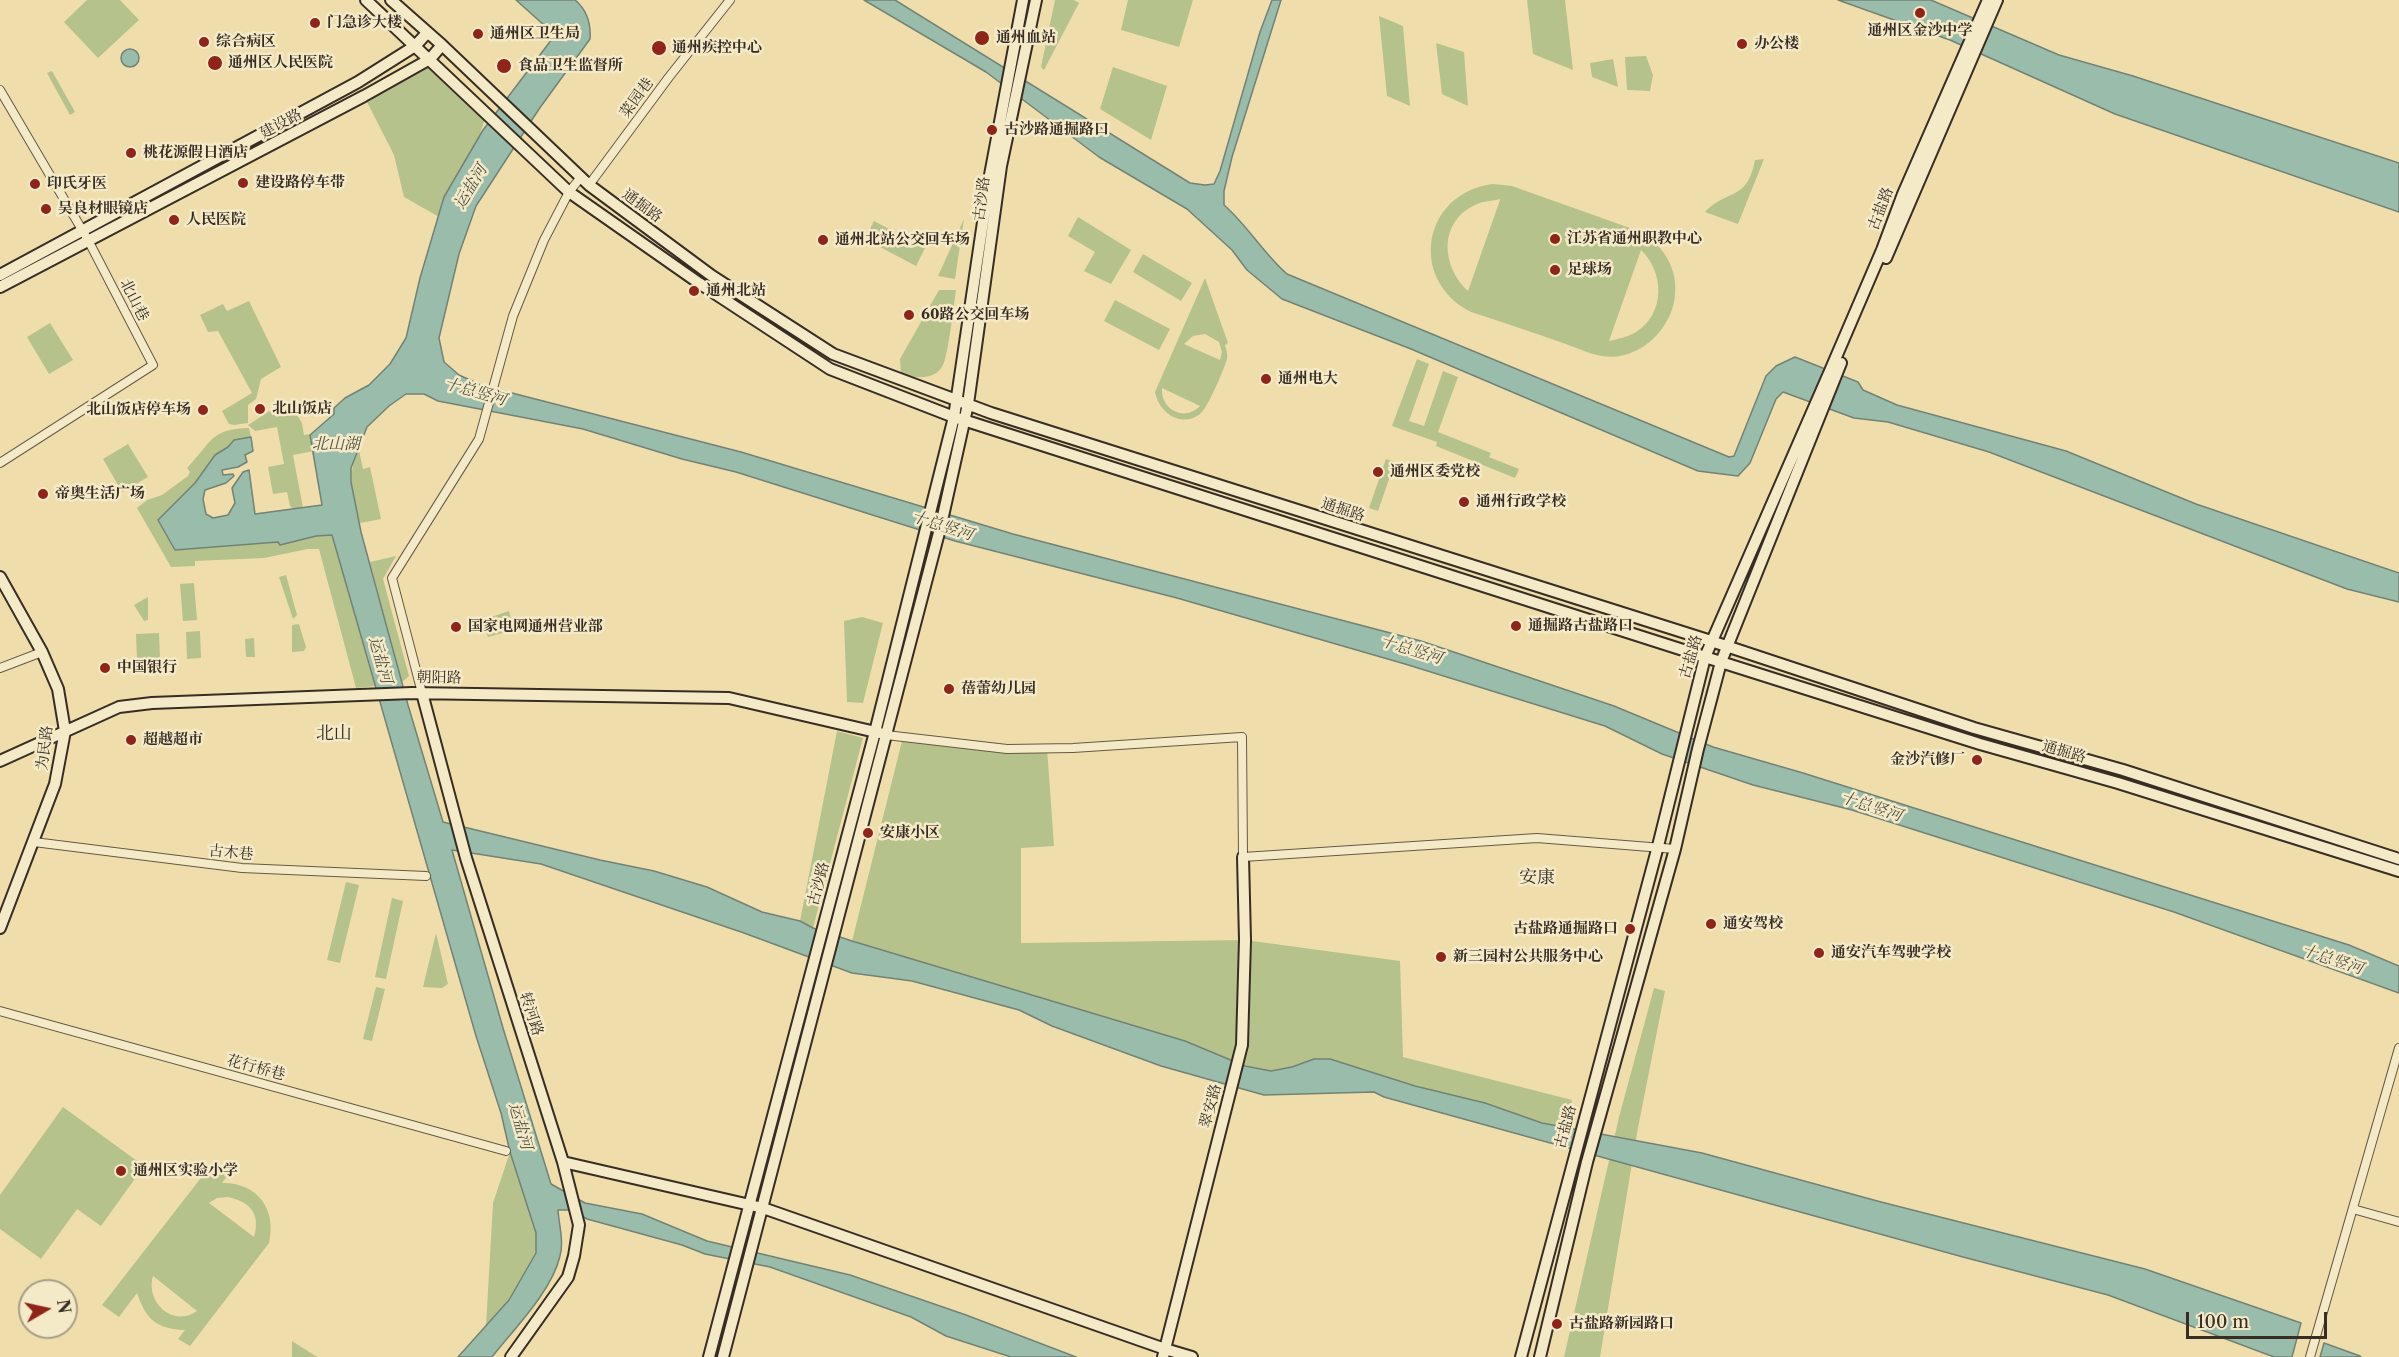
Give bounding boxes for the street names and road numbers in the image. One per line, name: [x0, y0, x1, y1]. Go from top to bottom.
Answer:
street label: 菜园巷: [616, 75, 658, 121]
street label: 建设路: [257, 105, 305, 143]
street label: 古沙路: [970, 176, 994, 222]
street label: 通掘路: [619, 185, 665, 227]
street label: 古盐路: [1865, 185, 1897, 233]
street label: 北山巷: [116, 276, 152, 324]
street label: 通掘路: [1319, 494, 1367, 526]
street label: 古盐路: [1676, 633, 1706, 681]
street label: 朝阳路: [416, 669, 462, 687]
street label: 为民路: [33, 725, 57, 771]
street label: 通掘路: [2040, 737, 2088, 767]
street label: 古木巷: [208, 842, 254, 864]
street label: 古沙路: [804, 860, 834, 908]
street label: 转河路: [515, 990, 547, 1038]
street label: 花行桥巷: [225, 1052, 287, 1084]
street label: 翠安路: [1196, 1082, 1226, 1130]
street label: 古盐路: [1551, 1103, 1581, 1151]

